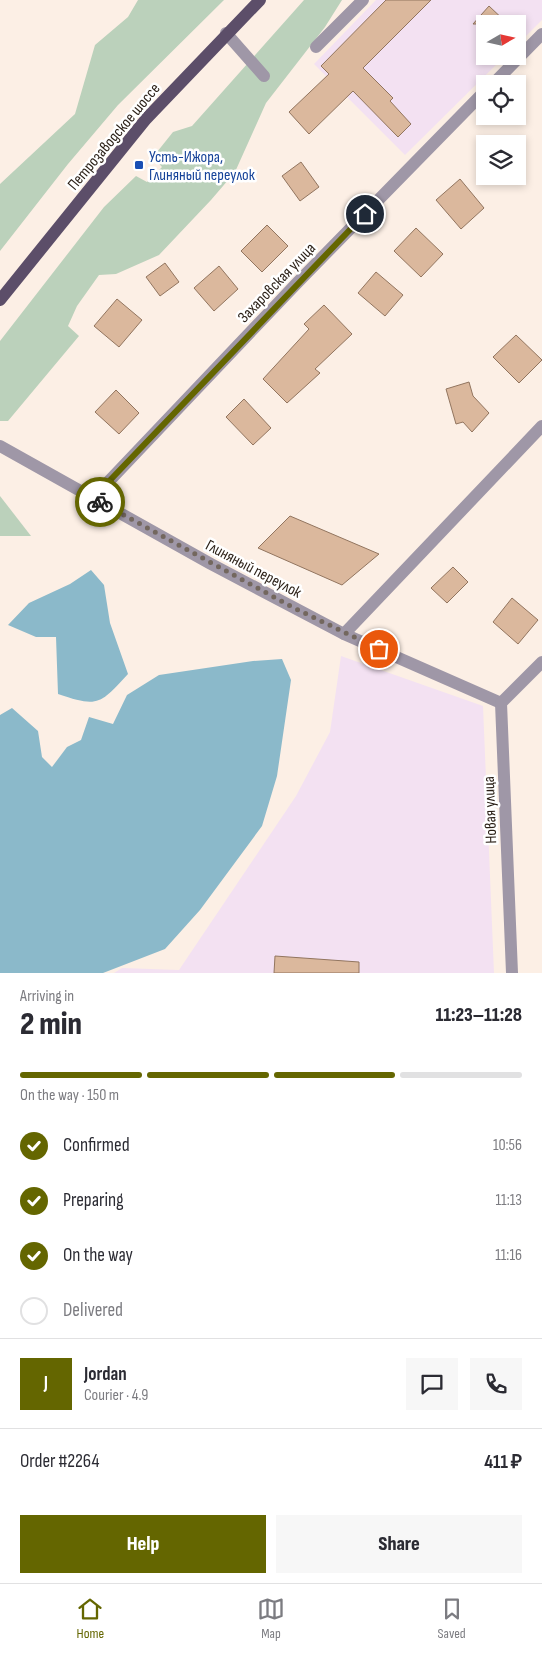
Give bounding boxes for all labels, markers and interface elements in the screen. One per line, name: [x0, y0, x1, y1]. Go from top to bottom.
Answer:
north arrow: [476, 15, 526, 65]
map controls: [476, 15, 526, 185]
button: locate: [476, 75, 526, 125]
street label: Петрозаводское шоссе: [64, 80, 164, 194]
button: layers: [476, 135, 526, 185]
place label: Усть-Ижора, Глиняный переулок: [149, 148, 256, 185]
marker: Усть-Ижора, Глиняный переулок: [133, 159, 145, 171]
pin: [344, 193, 386, 235]
icon: home: [351, 200, 379, 228]
street label: Захаровская улица: [234, 239, 320, 327]
courier: [75, 477, 125, 527]
icon: bike: [86, 488, 114, 516]
street label: Глиняный переулок: [202, 536, 305, 603]
pin: [358, 628, 400, 670]
icon: bag: [365, 635, 393, 663]
street label: Новая улица: [480, 776, 501, 844]
text: Arriving in: [20, 987, 74, 1006]
text: 11:23–11:28: [435, 1004, 522, 1027]
text: 2 min: [20, 1005, 82, 1044]
text: On the way · 150 m: [20, 1086, 119, 1105]
icon: check: [20, 1132, 48, 1160]
text: Confirmed: [63, 1134, 130, 1157]
text: 10:56: [493, 1136, 522, 1155]
icon: check: [20, 1187, 48, 1215]
text: Preparing: [63, 1189, 124, 1212]
text: 11:13: [495, 1191, 522, 1210]
icon: check: [20, 1242, 48, 1270]
text: On the way: [63, 1244, 133, 1267]
text: 11:16: [495, 1246, 522, 1265]
text: Delivered: [63, 1299, 123, 1322]
button: chat: [406, 1358, 458, 1410]
button: phone: [470, 1358, 522, 1410]
text: Jordan: [84, 1363, 127, 1386]
text: J: [44, 1372, 48, 1395]
text: Courier · 4.9: [84, 1386, 148, 1405]
text: Order #2264: [20, 1450, 99, 1473]
text: 411 ₽: [484, 1451, 522, 1474]
button: Help: [20, 1515, 266, 1573]
button: Share: [276, 1515, 522, 1573]
tab: Home: [76, 1595, 104, 1642]
tab: Map: [257, 1595, 285, 1642]
tab: Saved: [438, 1595, 466, 1642]

